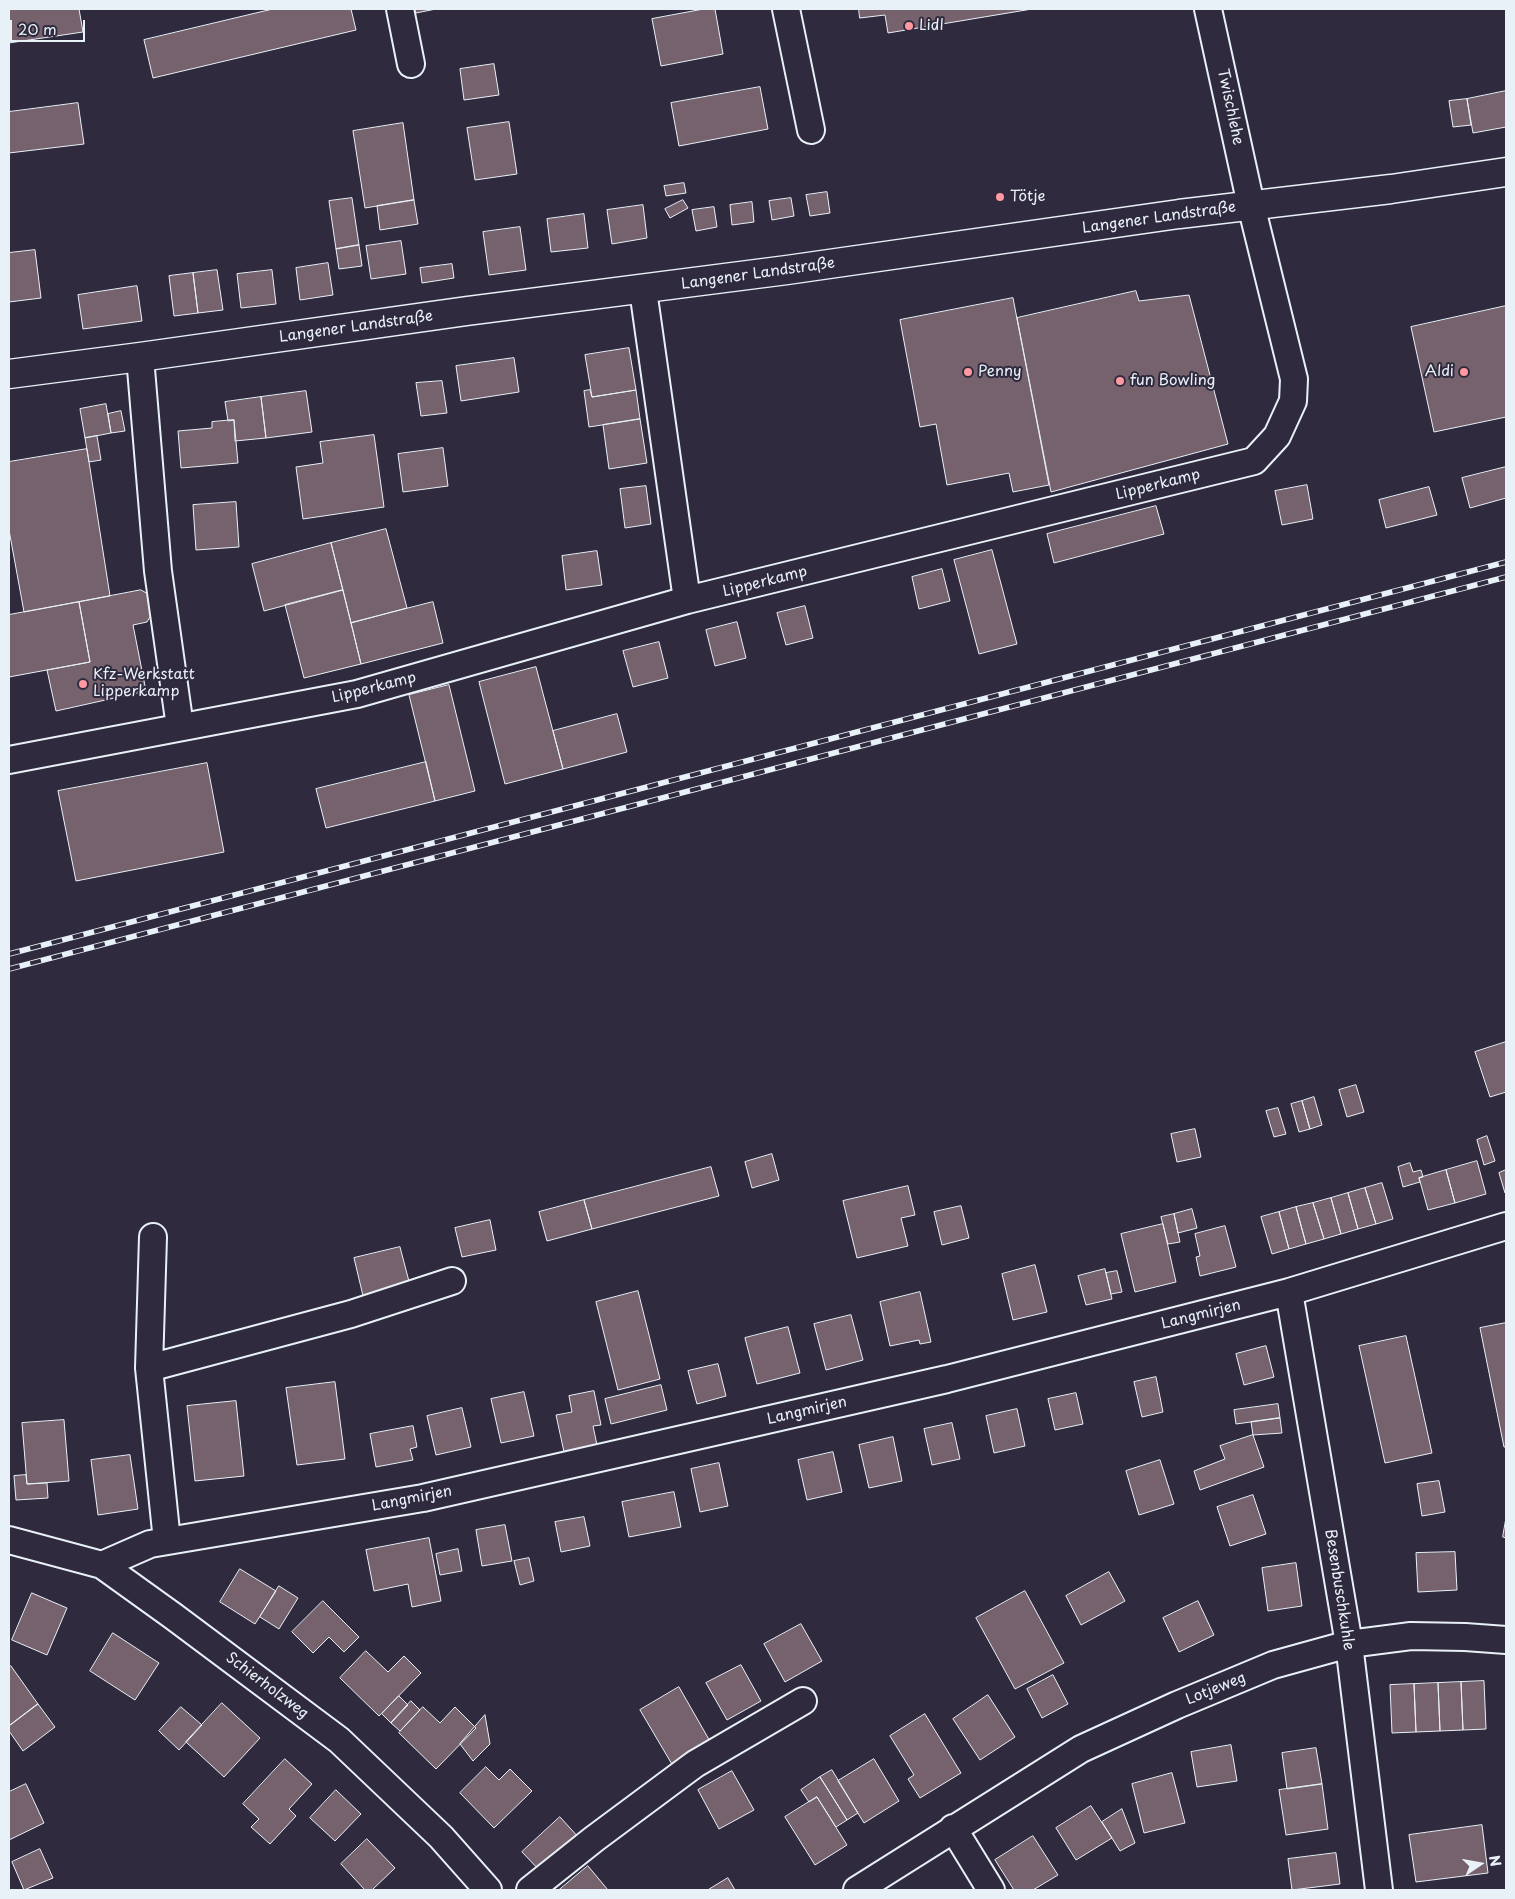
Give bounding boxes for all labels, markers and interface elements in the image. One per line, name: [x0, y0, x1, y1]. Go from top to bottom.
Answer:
scale bar: [12, 10, 88, 42]
text: 20 m: [18, 17, 57, 40]
place label: Lidl: [919, 17, 944, 35]
marker: Lidl: [903, 20, 915, 32]
street label: Twischlehe: [1213, 67, 1247, 147]
place label: Tötje: [1010, 188, 1046, 206]
marker: Tötje: [994, 191, 1006, 203]
street label: Langener Landstraße: [1081, 198, 1237, 238]
street label: Langener Landstraße: [680, 254, 836, 294]
street label: Langener Landstraße: [278, 307, 434, 347]
place label: Penny: [978, 363, 1022, 381]
place label: Aldi: [1425, 363, 1454, 381]
marker: Penny: [962, 366, 974, 378]
marker: Aldi: [1458, 366, 1470, 378]
place label: fun Bowling: [1130, 372, 1215, 390]
marker: fun Bowling: [1114, 375, 1126, 387]
street label: Lipperkamp: [1114, 466, 1202, 504]
street label: Lipperkamp: [721, 563, 809, 601]
place label: Kfz-Werkstatt Lipperkamp: [93, 666, 195, 701]
street label: Lipperkamp: [330, 669, 418, 707]
marker: Kfz-Werkstatt Lipperkamp: [77, 678, 89, 690]
street label: Langmirjen: [1159, 1296, 1243, 1334]
street label: Langmirjen: [765, 1393, 849, 1429]
street label: Langmirjen: [370, 1482, 454, 1516]
street label: Besenbuschkuhle: [1321, 1528, 1357, 1652]
street label: Schierholzweg: [222, 1649, 312, 1723]
street label: Lotjeweg: [1183, 1669, 1249, 1709]
north arrow: [1455, 1839, 1505, 1889]
text: N: [1484, 1853, 1507, 1868]

